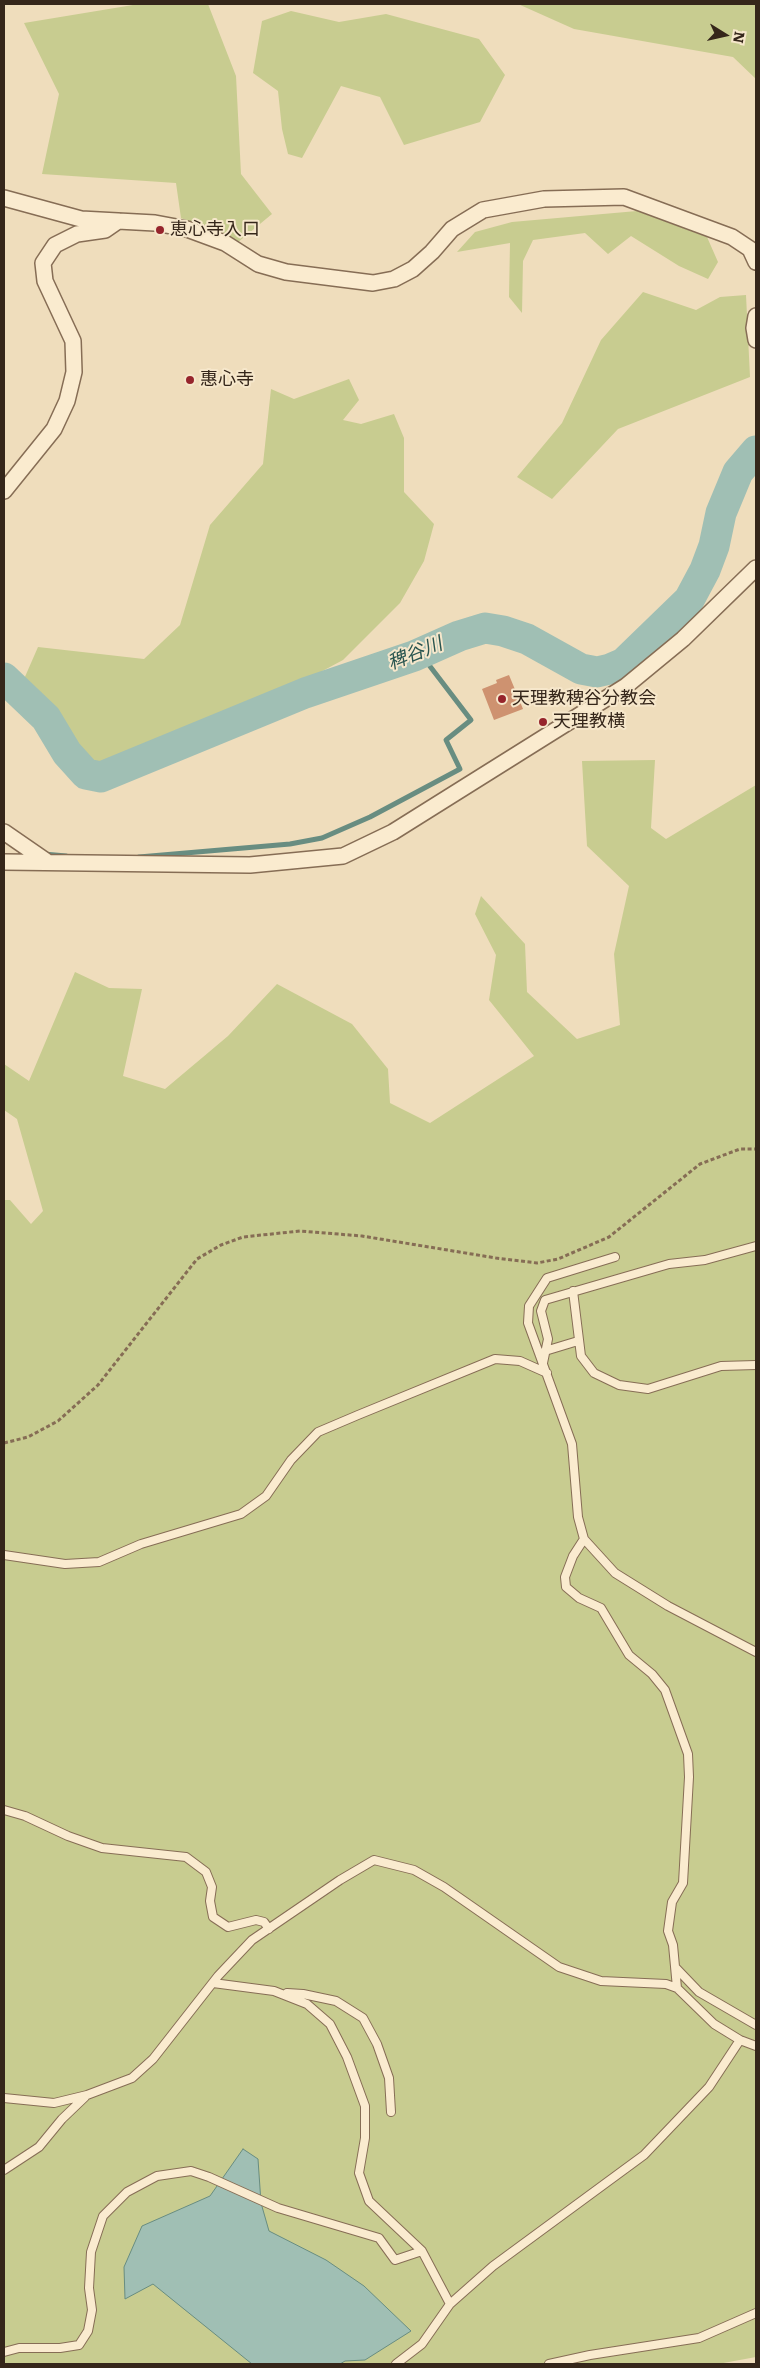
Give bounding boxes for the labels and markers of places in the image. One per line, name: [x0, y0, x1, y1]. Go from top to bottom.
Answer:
place label: 恵心寺入口: [170, 219, 260, 241]
marker: 恵心寺入口: [154, 224, 166, 236]
place label: 惠心寺: [200, 369, 254, 391]
marker: 惠心寺: [184, 374, 196, 386]
place label: 天理教稗谷分教会: [512, 688, 656, 710]
marker: 天理教稗谷分教会: [496, 693, 508, 705]
place label: 天理教横: [553, 711, 625, 733]
marker: 天理教横: [537, 716, 549, 728]

